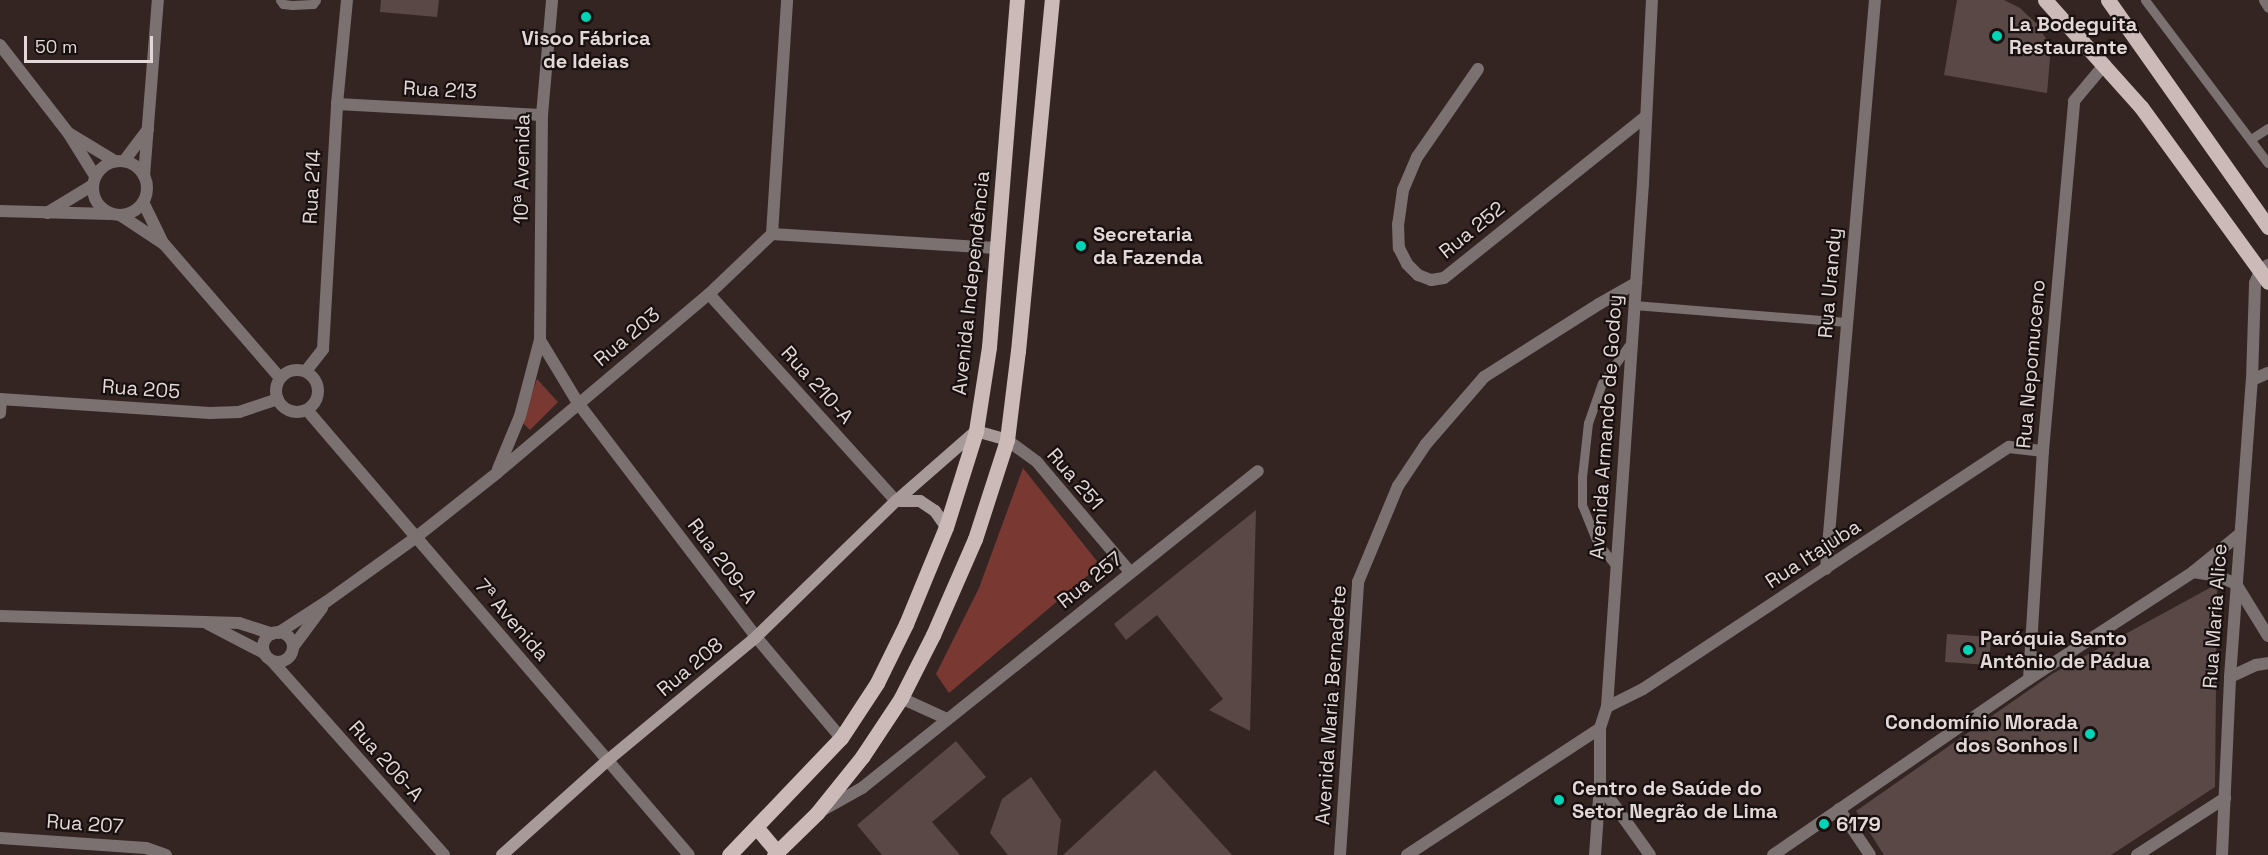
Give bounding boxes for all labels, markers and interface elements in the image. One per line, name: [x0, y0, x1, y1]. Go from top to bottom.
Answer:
marker: Visoo Fábrica de Ideias: [579, 10, 593, 24]
place label: La Bodeguita Restaurante: [2009, 13, 2137, 60]
scale bar: [27, 24, 156, 62]
place label: Visoo Fábrica de Ideias: [521, 27, 651, 74]
marker: La Bodeguita Restaurante: [1990, 29, 2004, 43]
text: 50 m: [35, 35, 77, 58]
street label: Rua 213: [402, 76, 478, 104]
street label: 10ª Avenida: [509, 113, 535, 225]
street label: Rua 214: [298, 149, 326, 225]
street label: Avenida Independência: [947, 170, 995, 396]
street label: Rua 252: [1434, 196, 1510, 264]
place label: Secretaria da Fazenda: [1093, 222, 1203, 269]
street label: Rua Urandy: [1813, 227, 1847, 339]
marker: Secretaria da Fazenda: [1074, 239, 1088, 253]
street label: Rua Nepomuceno: [2012, 278, 2050, 450]
street label: Avenida Armando de Godoy: [1585, 294, 1627, 560]
street label: Rua 203: [589, 303, 665, 371]
street label: Rua 210-A: [776, 341, 858, 429]
street label: Rua 205: [101, 374, 181, 404]
street label: Rua 251: [1042, 443, 1108, 515]
street label: Rua 209-A: [682, 514, 762, 608]
street label: Rua Itajuba: [1761, 514, 1865, 594]
street label: Rua Maria Alice: [2198, 543, 2232, 689]
street label: Rua 257: [1053, 547, 1127, 613]
street label: 7ª Avenida: [470, 574, 554, 666]
street label: Avenida Maria Bernadete: [1311, 584, 1351, 826]
place label: Paróquia Santo Antônio de Pádua: [1980, 626, 2150, 673]
street label: Rua 208: [652, 632, 728, 702]
marker: Paróquia Santo Antônio de Pádua: [1961, 643, 1975, 657]
place label: Condomínio Morada dos Sonhos I: [1885, 710, 2078, 757]
street label: Rua 206-A: [344, 716, 428, 806]
marker: Condomínio Morada dos Sonhos I: [2083, 727, 2097, 741]
place label: Centro de Saúde do Setor Negrão de Lima: [1572, 777, 1778, 824]
marker: Centro de Saúde do Setor Negrão de Lima: [1550, 791, 1568, 809]
street label: Rua 207: [46, 809, 124, 839]
place label: 6179: [1836, 812, 1881, 836]
marker: 6179: [1817, 817, 1831, 831]

